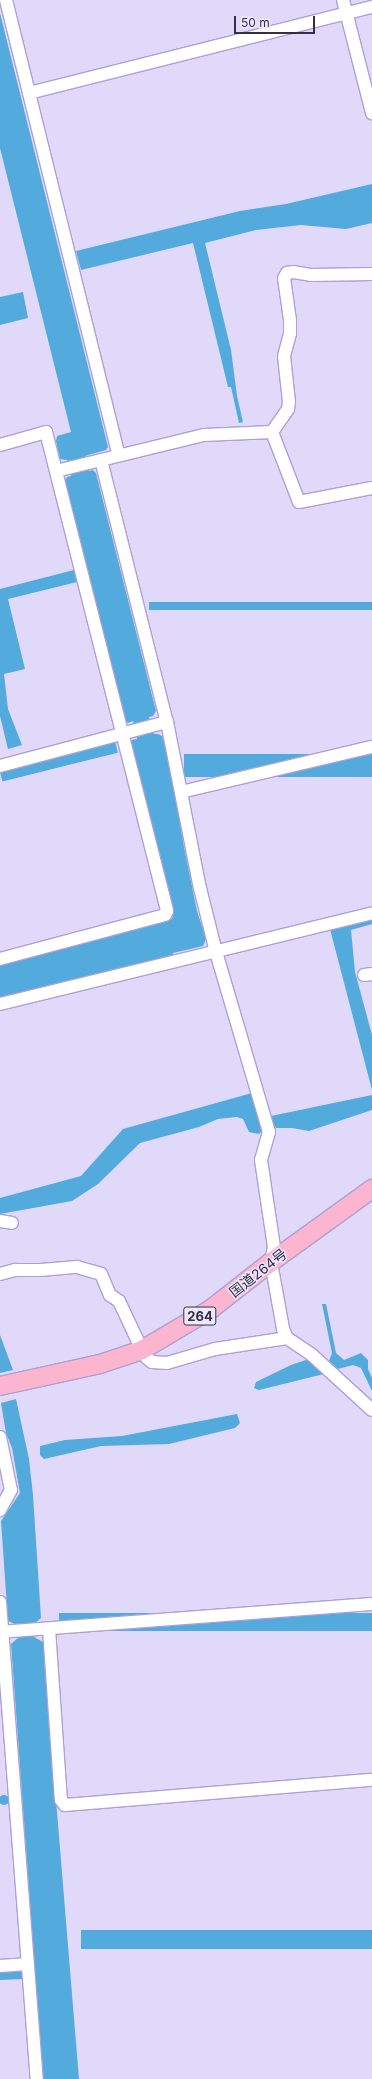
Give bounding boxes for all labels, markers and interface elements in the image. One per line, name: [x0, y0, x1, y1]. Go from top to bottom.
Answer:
scale bar: [236, 8, 317, 34]
text: 50 m: [241, 15, 270, 30]
street label: 国道264号: [226, 1245, 290, 1301]
road number: 264: [183, 1305, 217, 1327]

